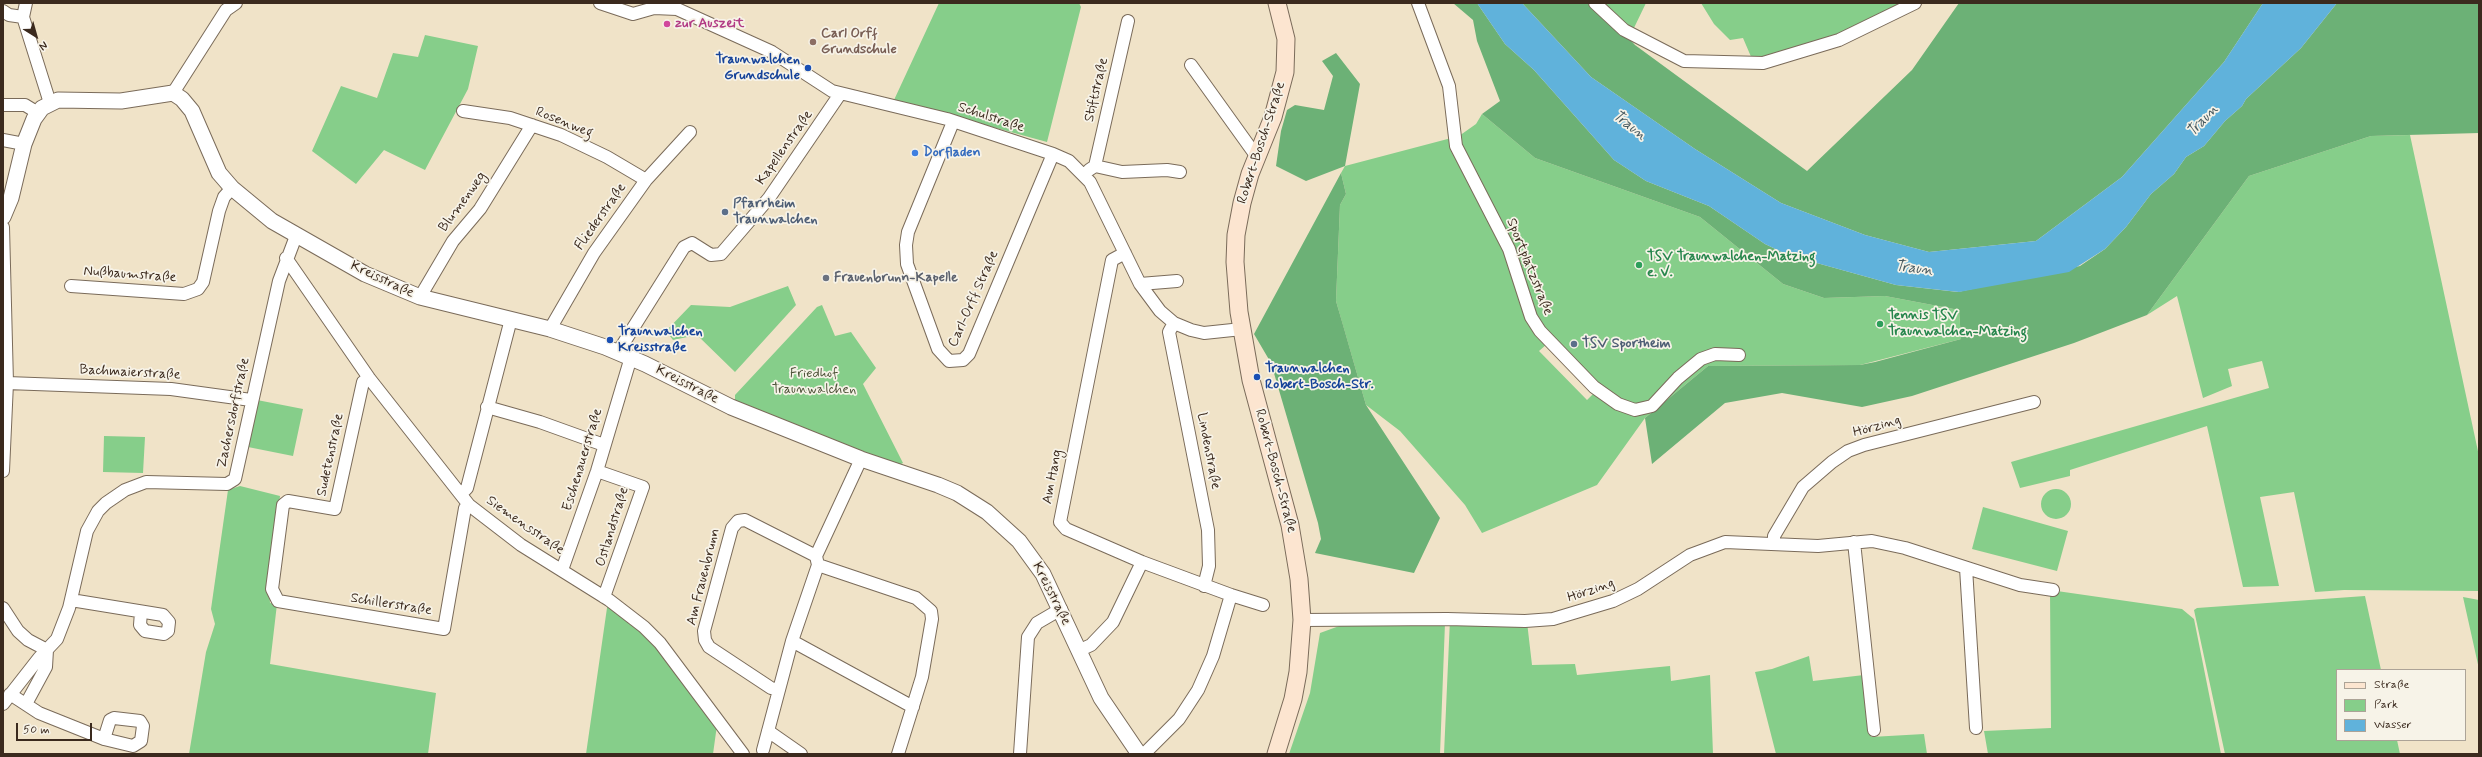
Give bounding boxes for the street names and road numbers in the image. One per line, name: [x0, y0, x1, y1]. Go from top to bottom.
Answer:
street label: Stiftstraße: [1081, 56, 1113, 124]
street label: Robert-Bosch-Straße: [1234, 80, 1290, 206]
street label: Schulstraße: [956, 99, 1026, 137]
street label: Rosenweg: [533, 104, 595, 142]
street label: Kapellenstraße: [753, 107, 817, 189]
street label: Blumenweg: [436, 169, 490, 235]
street label: Fliederstraße: [572, 180, 630, 254]
street label: Sportplatzstraße: [1502, 216, 1556, 318]
street label: Carl-Orff Straße: [945, 248, 1003, 350]
street label: Kreisstraße: [347, 258, 417, 302]
street label: Nußbaumstraße: [83, 263, 177, 287]
street label: Zachersdorfstraße: [214, 356, 254, 470]
street label: Bachmaierstraße: [79, 362, 181, 384]
street label: Kreisstraße: [653, 362, 721, 408]
street label: Eschenauerstraße: [559, 407, 607, 513]
street label: Robert-Bosch-Straße: [1250, 407, 1300, 535]
street label: Lindenstraße: [1192, 411, 1224, 491]
street label: Sudetenstraße: [314, 412, 348, 498]
street label: Hörzing: [1851, 412, 1903, 442]
street label: Am Hang: [1039, 448, 1067, 506]
street label: Ostlandstraße: [593, 485, 633, 569]
street label: Siemensstraße: [483, 493, 567, 559]
street label: Am Frauenbrunn: [684, 527, 724, 627]
street label: Kreisstraße: [1028, 560, 1074, 628]
street label: Hörzing: [1565, 575, 1617, 607]
street label: Schillerstraße: [349, 590, 433, 620]

